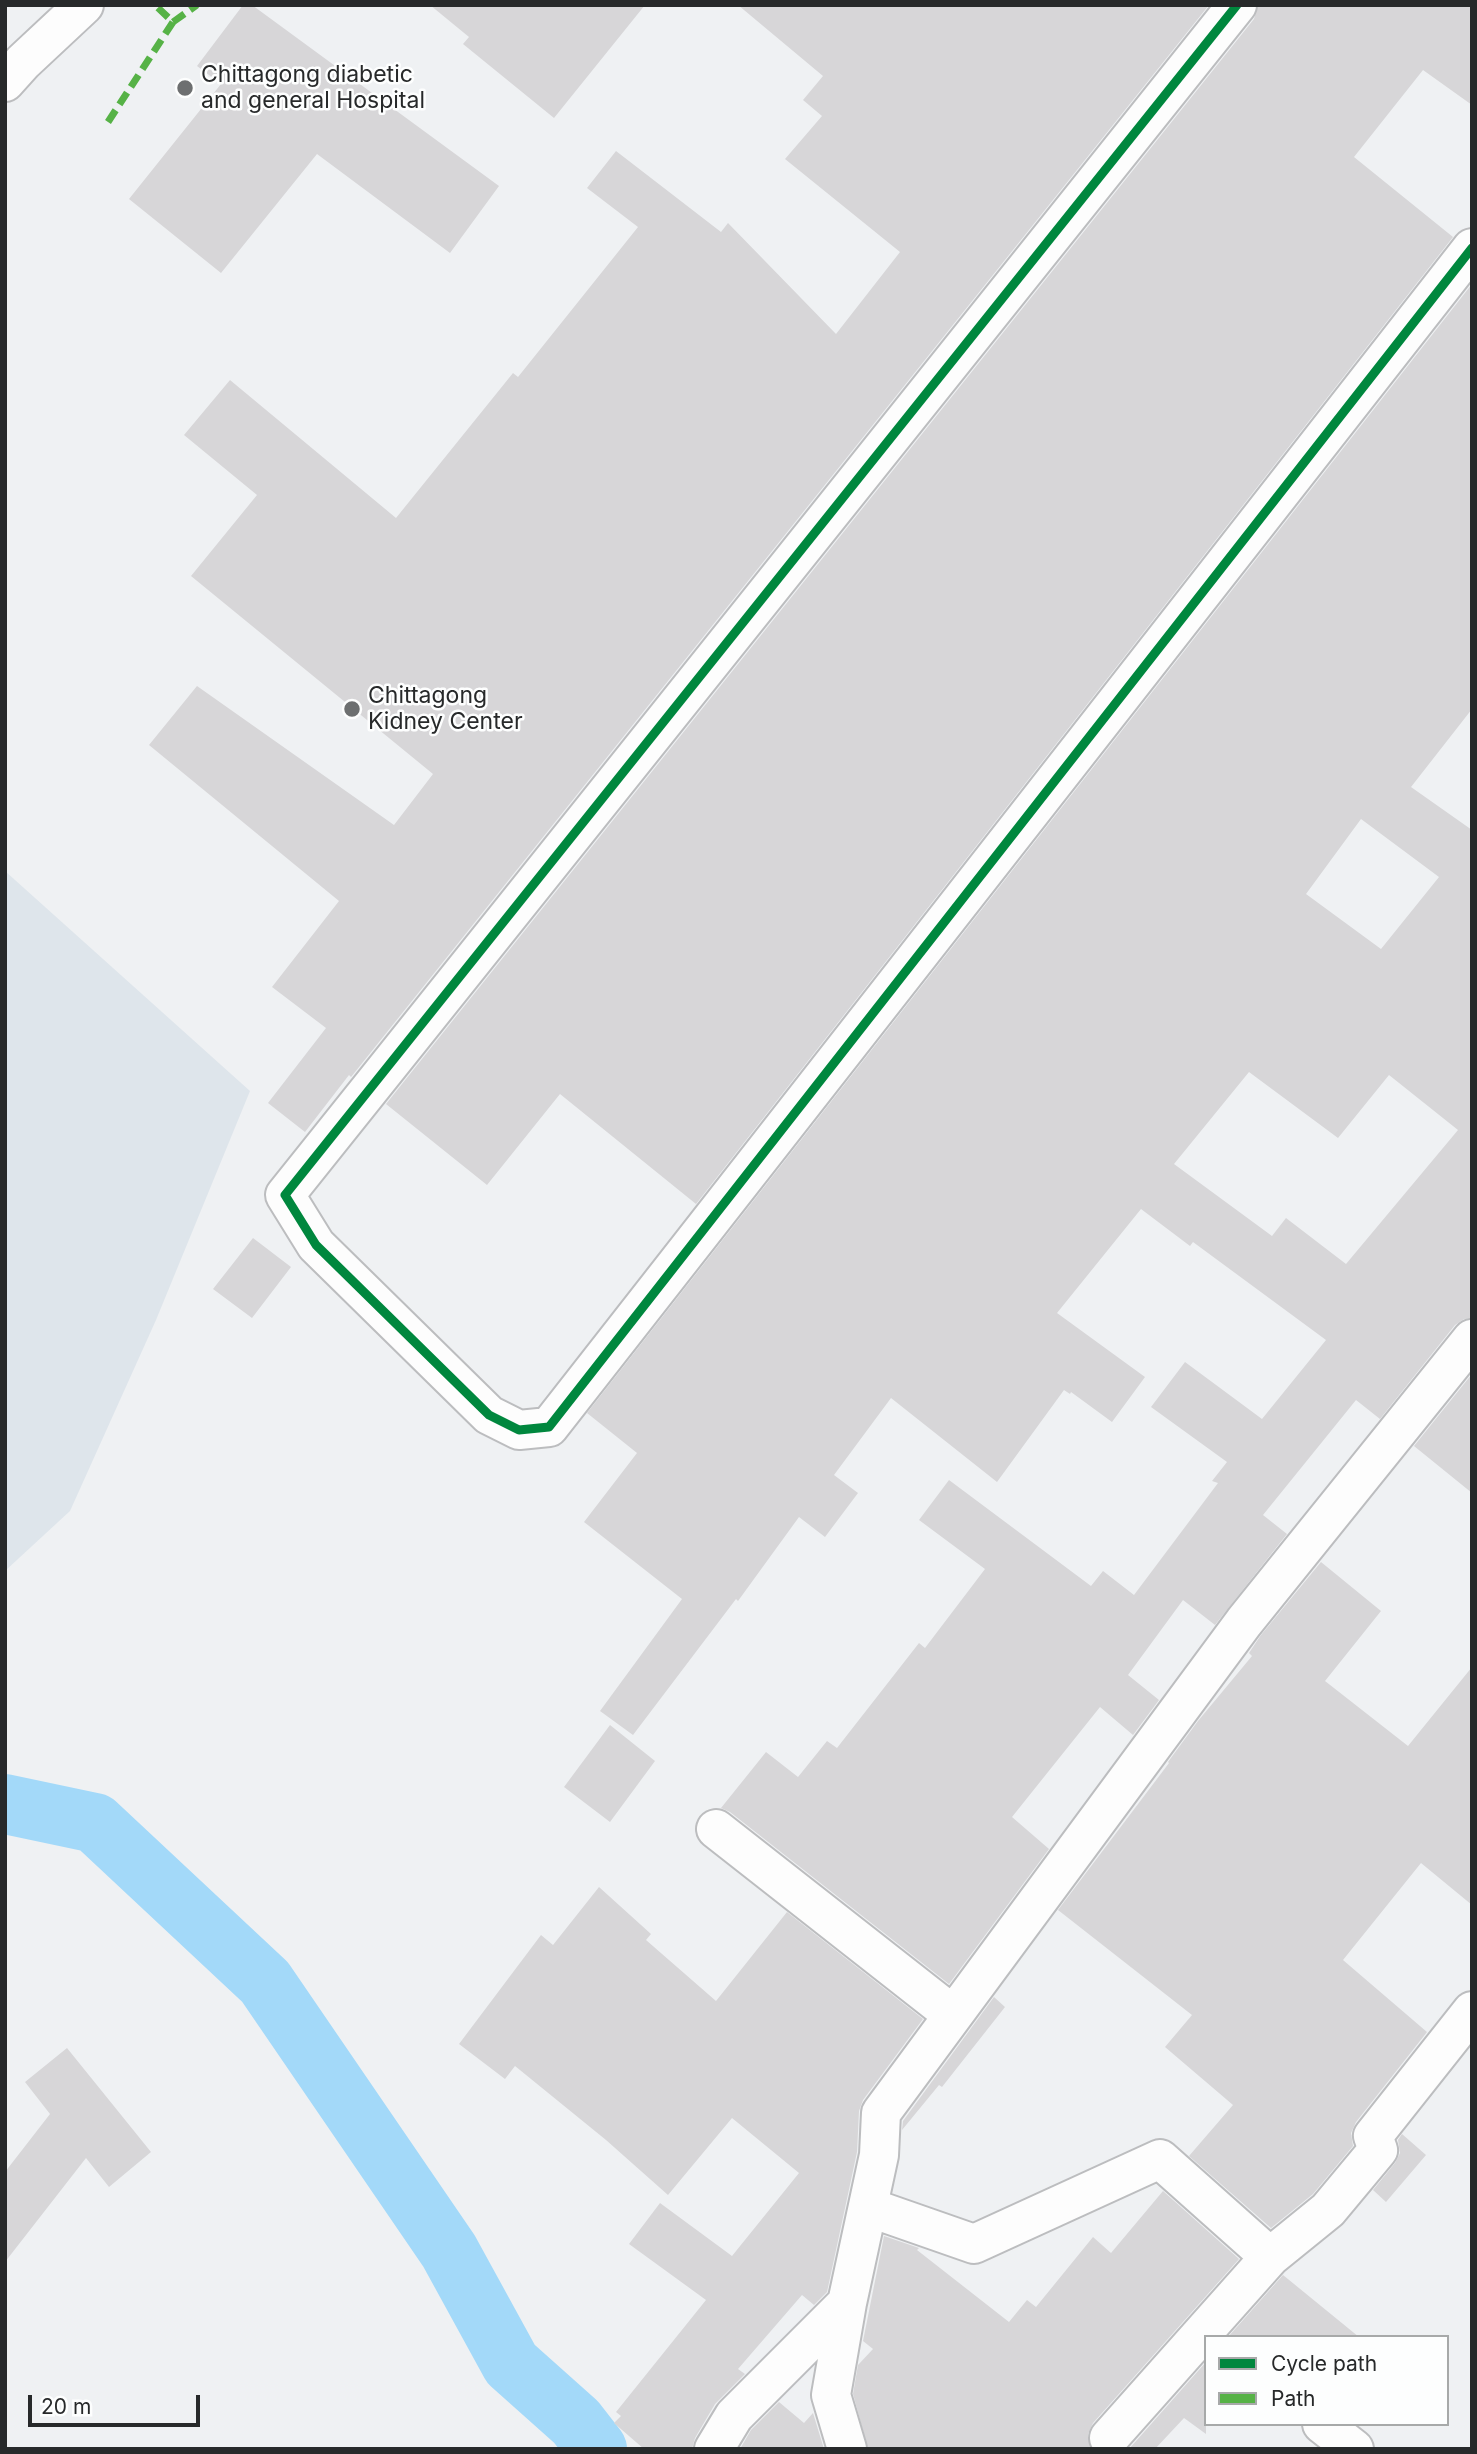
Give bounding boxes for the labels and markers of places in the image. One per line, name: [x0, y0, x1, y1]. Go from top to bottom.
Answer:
place label: Chittagong diabetic and general Hospital: [201, 61, 425, 115]
marker: Chittagong diabetic and general Hospital: [175, 78, 195, 98]
place label: Chittagong Kidney Center: [368, 682, 523, 736]
marker: Chittagong Kidney Center: [342, 699, 362, 719]

